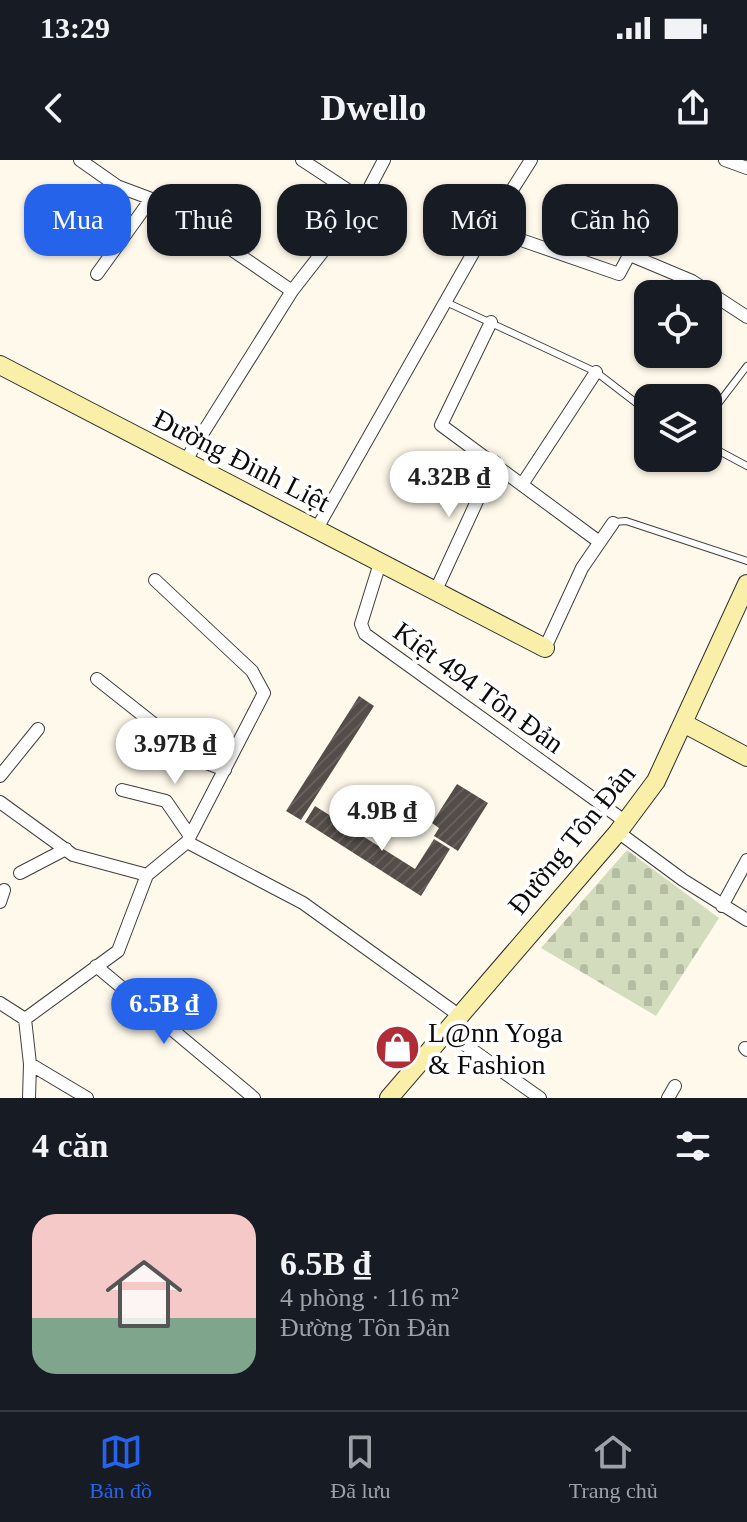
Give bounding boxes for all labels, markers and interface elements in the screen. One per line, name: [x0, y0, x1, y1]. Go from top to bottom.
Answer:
text: 13:29: [40, 11, 110, 44]
icon: back: [32, 86, 76, 130]
icon: share: [671, 86, 715, 130]
text: Dwello: [321, 88, 426, 128]
chip: Mua: [24, 184, 131, 256]
chip: Thuê: [147, 184, 261, 256]
chip: Bộ lọc: [277, 184, 407, 256]
chip: Mới: [423, 184, 526, 256]
chip: Căn hộ: [542, 184, 678, 256]
map controls: [634, 280, 722, 472]
button: locate: [634, 280, 722, 368]
button: layers: [634, 384, 722, 472]
street label: Đường Đinh Liệt: [149, 403, 335, 518]
pin: 4.32B ₫: [375, 451, 523, 519]
text: 4.32B ₫: [408, 462, 490, 491]
street label: Kiệt 494 Tôn Đản: [388, 615, 570, 759]
pin: 3.97B ₫: [101, 718, 249, 786]
text: 3.97B ₫: [134, 729, 216, 758]
street label: Đường Tôn Đản: [502, 758, 641, 920]
pin: 4.9B ₫: [317, 785, 447, 853]
text: 4.9B ₫: [347, 796, 417, 825]
pin: 6.5B ₫: [99, 978, 229, 1046]
text: 6.5B ₫: [129, 989, 199, 1018]
place label: L@nn Yoga & Fashion: [428, 1017, 563, 1080]
shop icon: L@nn Yoga & Fashion: [373, 1024, 421, 1072]
icon: filters: [671, 1124, 715, 1168]
text: 4 căn: [32, 1127, 109, 1164]
text: 6.5B ₫: [280, 1245, 371, 1282]
icon: home: [96, 1246, 192, 1342]
text: 4 phòng · 116 m²: [280, 1283, 459, 1312]
text: Đường Tôn Đản: [280, 1313, 450, 1342]
tab: Bản đồ: [89, 1430, 152, 1504]
tab: Đã lưu: [330, 1430, 391, 1504]
tab: Trang chủ: [569, 1430, 658, 1504]

